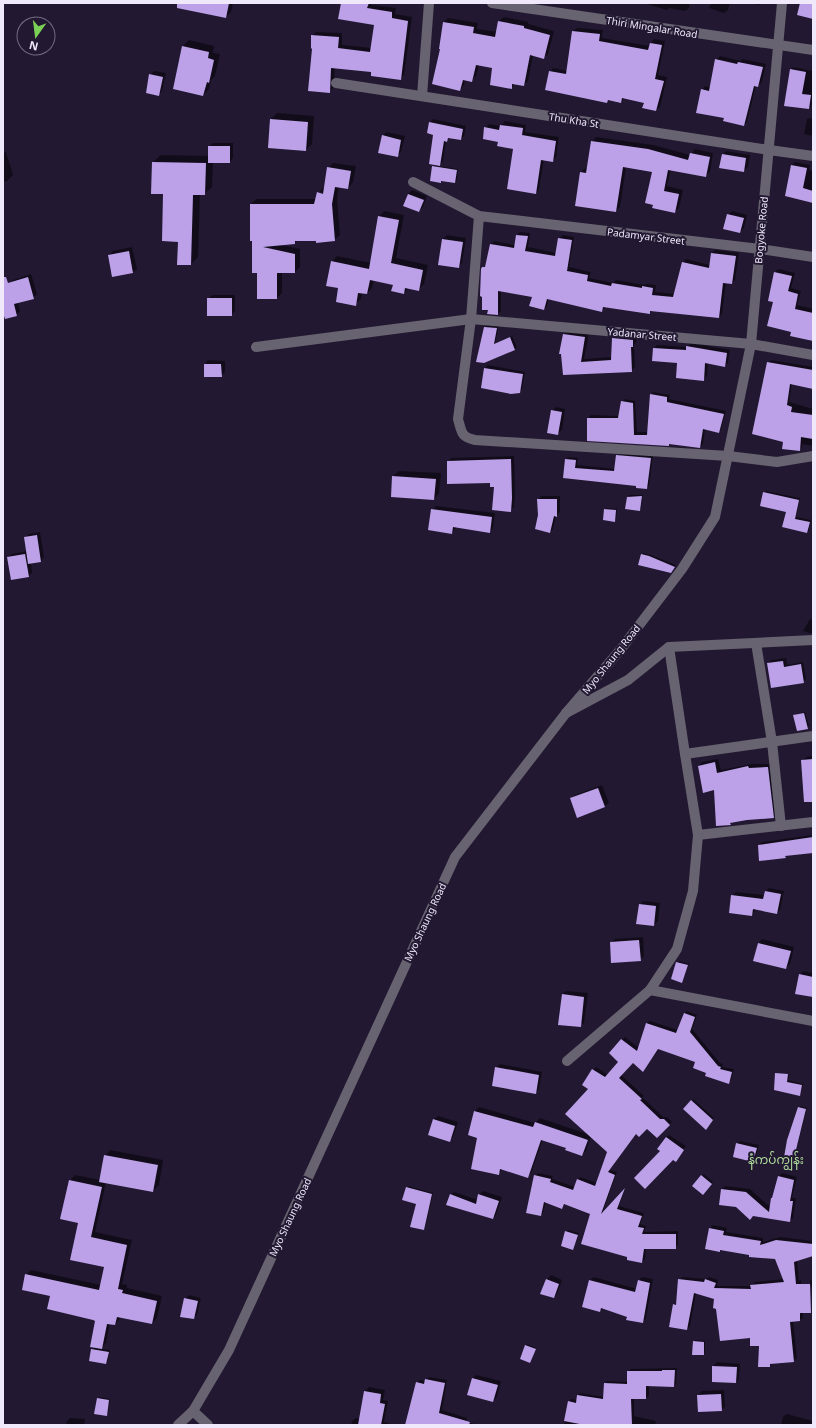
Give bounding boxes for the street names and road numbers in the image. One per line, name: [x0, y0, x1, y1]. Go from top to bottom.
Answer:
street label: Thiri Mingalar Road: [605, 13, 699, 41]
street label: Thu Kha St: [548, 109, 600, 131]
street label: Bogyoke Road: [751, 196, 771, 264]
street label: Padamyar Street: [606, 224, 686, 248]
street label: Yadanar Street: [607, 324, 677, 344]
street label: Myo Shaung Road: [579, 621, 643, 697]
street label: Myo Shaung Road: [401, 880, 449, 964]
street label: Myo Shaung Road: [266, 1175, 314, 1259]

